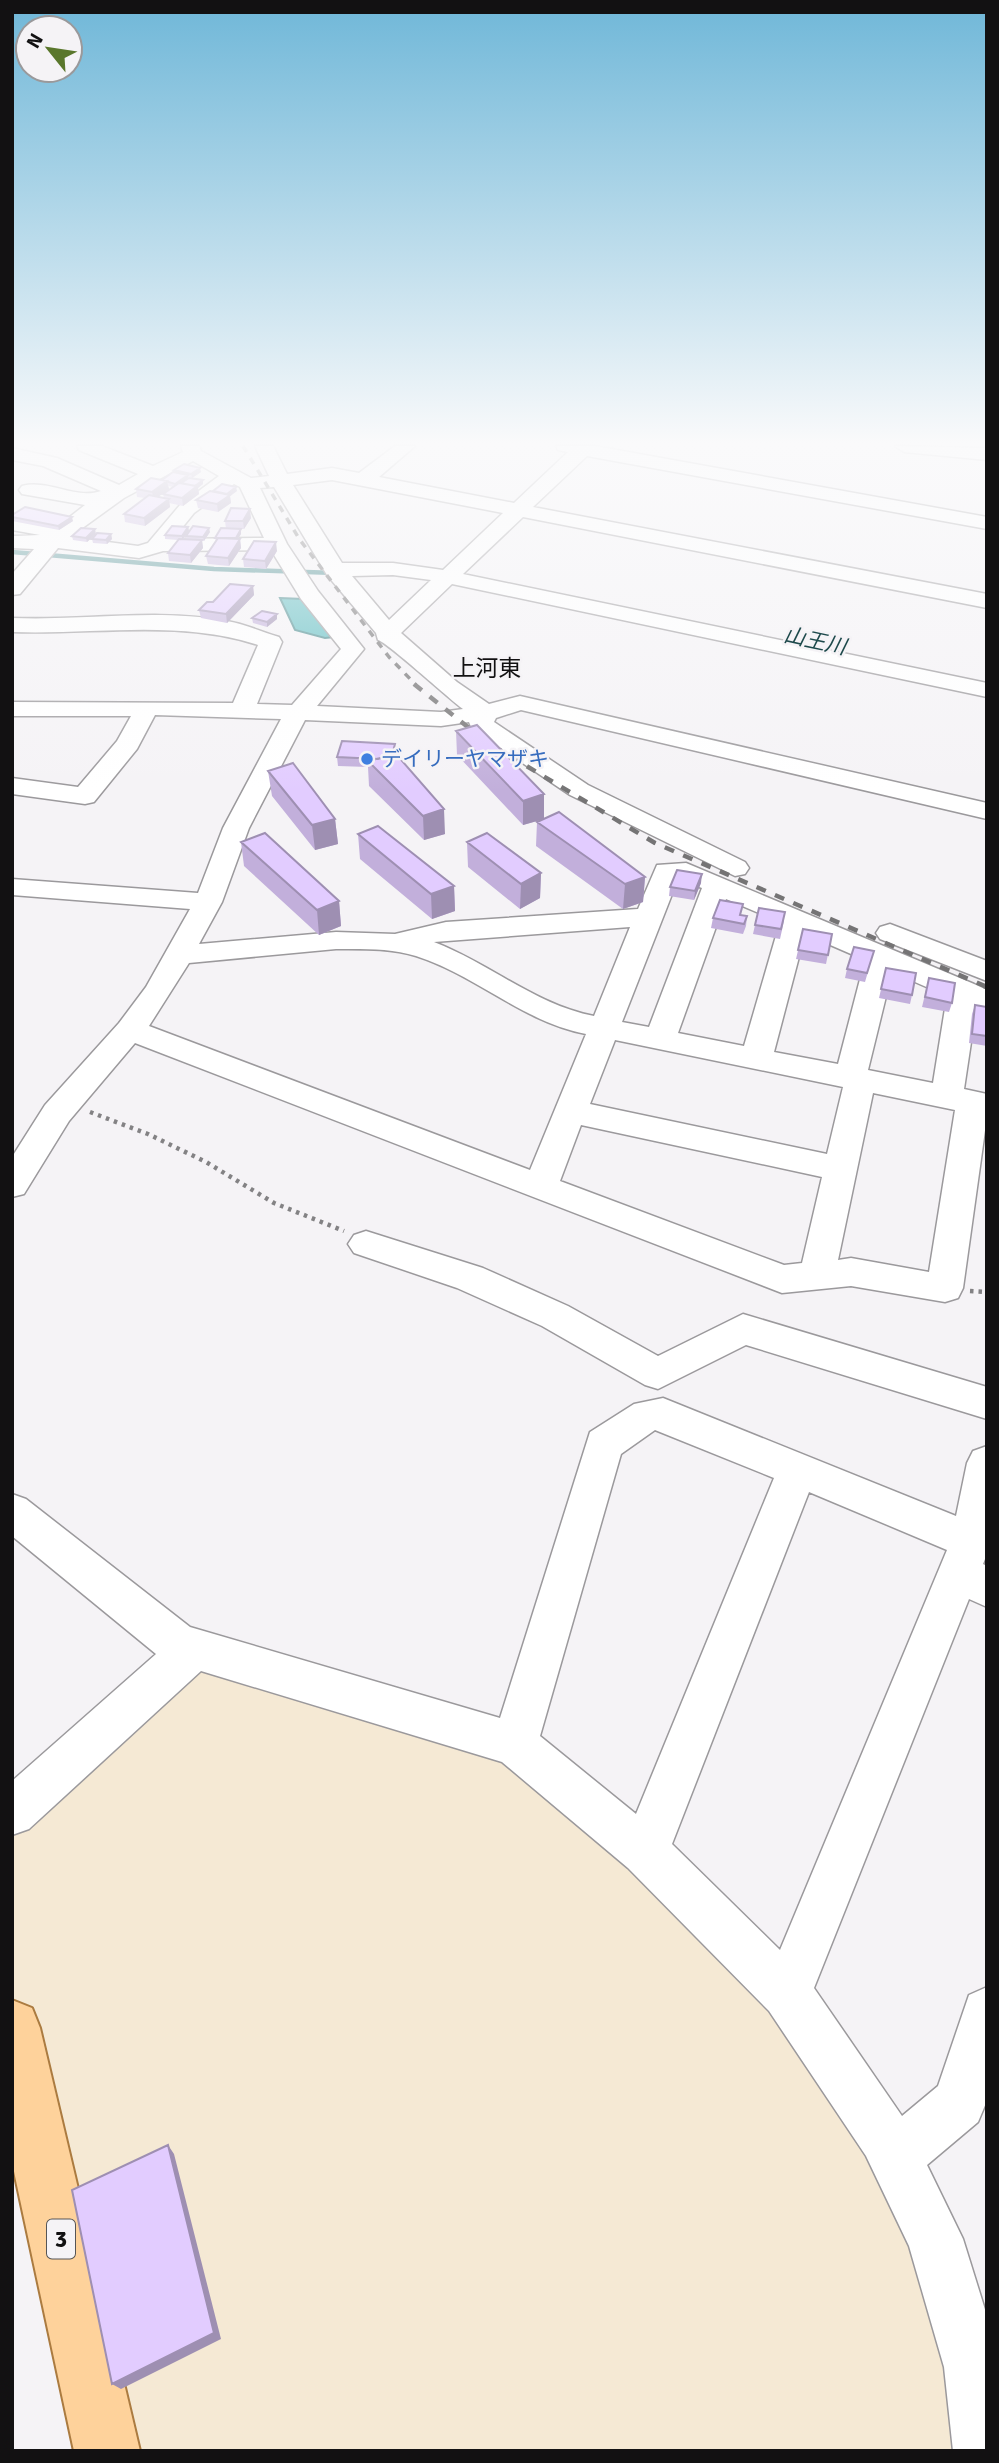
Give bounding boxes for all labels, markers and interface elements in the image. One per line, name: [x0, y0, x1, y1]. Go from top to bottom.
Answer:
north arrow: [14, 14, 84, 84]
text: N: [21, 29, 49, 53]
water label: 山王川: [781, 622, 850, 661]
district label: 上河東: [453, 654, 522, 683]
place label: デイリーヤマザキ: [381, 746, 549, 772]
marker: デイリーヤマザキ: [359, 751, 375, 767]
road number: 3: [47, 2220, 75, 2258]

